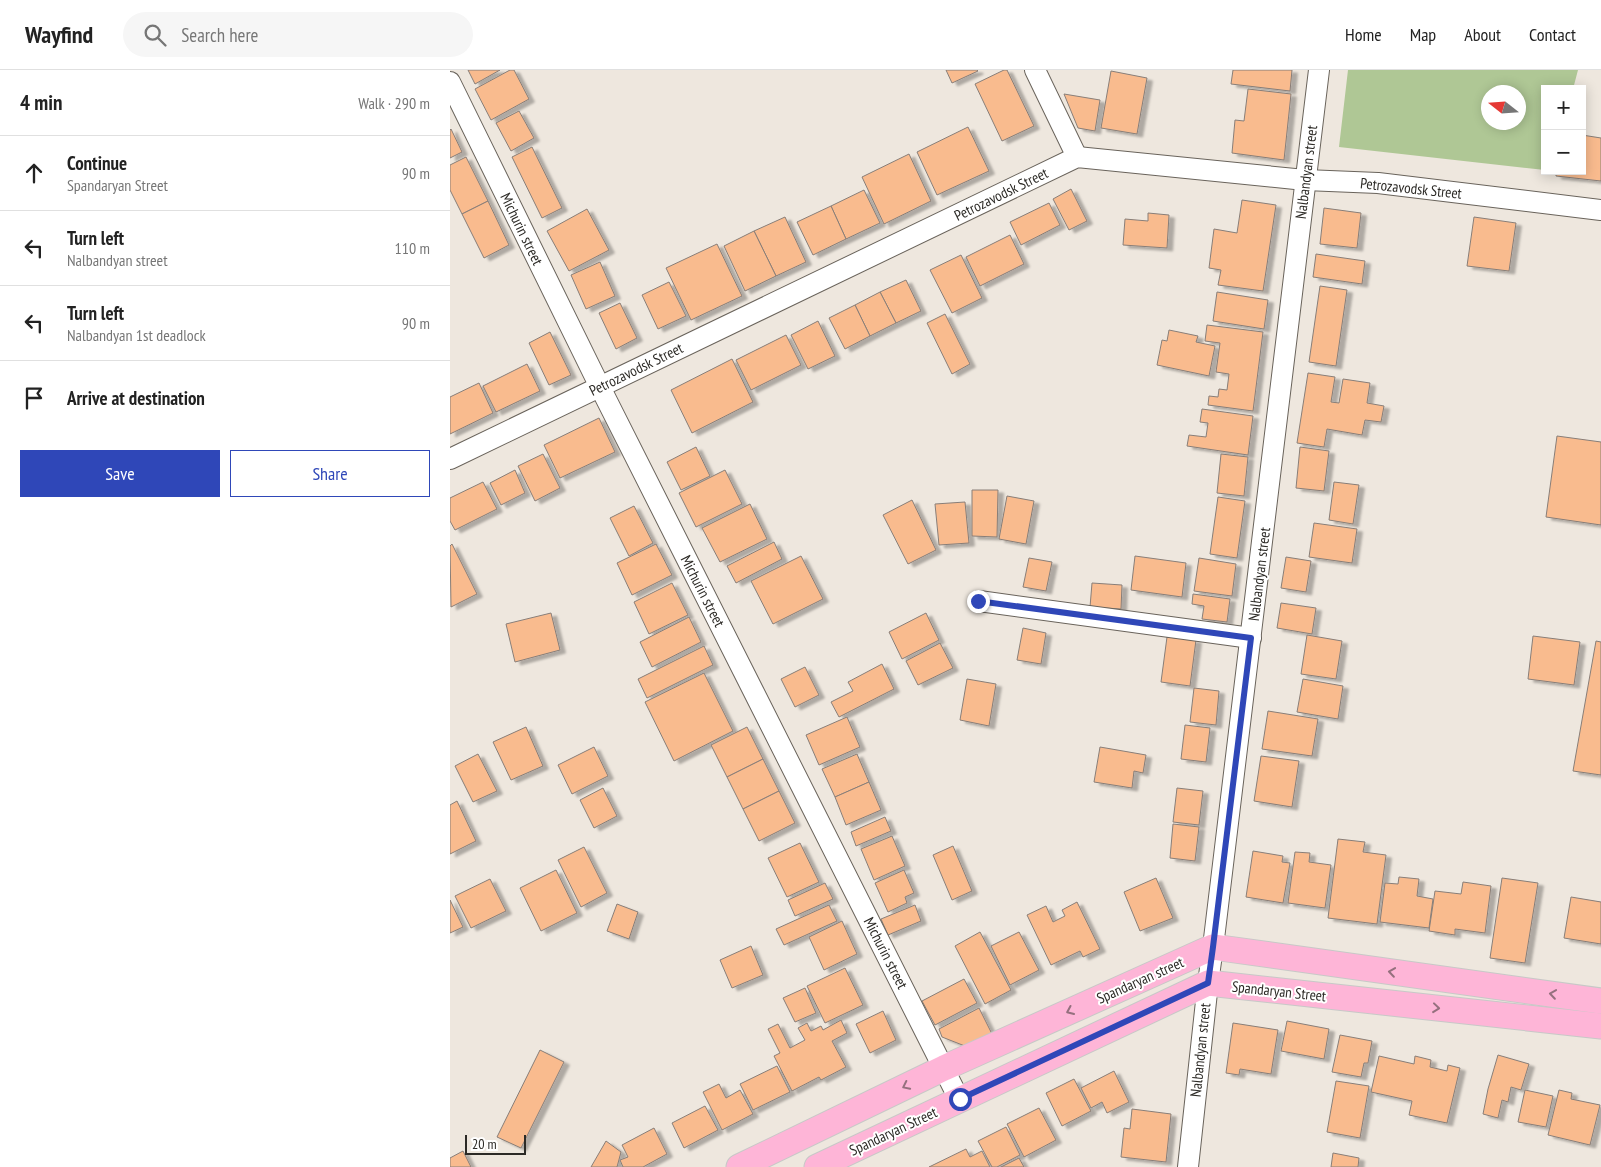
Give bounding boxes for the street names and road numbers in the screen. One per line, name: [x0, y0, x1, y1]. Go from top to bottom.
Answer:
street label: Nalbandyan street: [1291, 124, 1321, 220]
street label: Petrozavodsk Street: [951, 163, 1051, 225]
street label: Petrozavodsk Street: [1359, 173, 1463, 203]
street label: Michurin street: [496, 190, 548, 268]
street label: Petrozavodsk Street: [586, 338, 686, 400]
street label: Nalbandyan street: [1244, 526, 1274, 622]
street label: Michurin street: [677, 552, 729, 630]
street label: Michurin street: [860, 914, 912, 992]
street label: Spandaryan street: [1094, 952, 1186, 1008]
street label: Spandaryan Street: [1231, 977, 1327, 1005]
street label: Nalbandyan street: [1186, 1002, 1214, 1098]
street label: Spandaryan Street: [846, 1102, 940, 1160]

